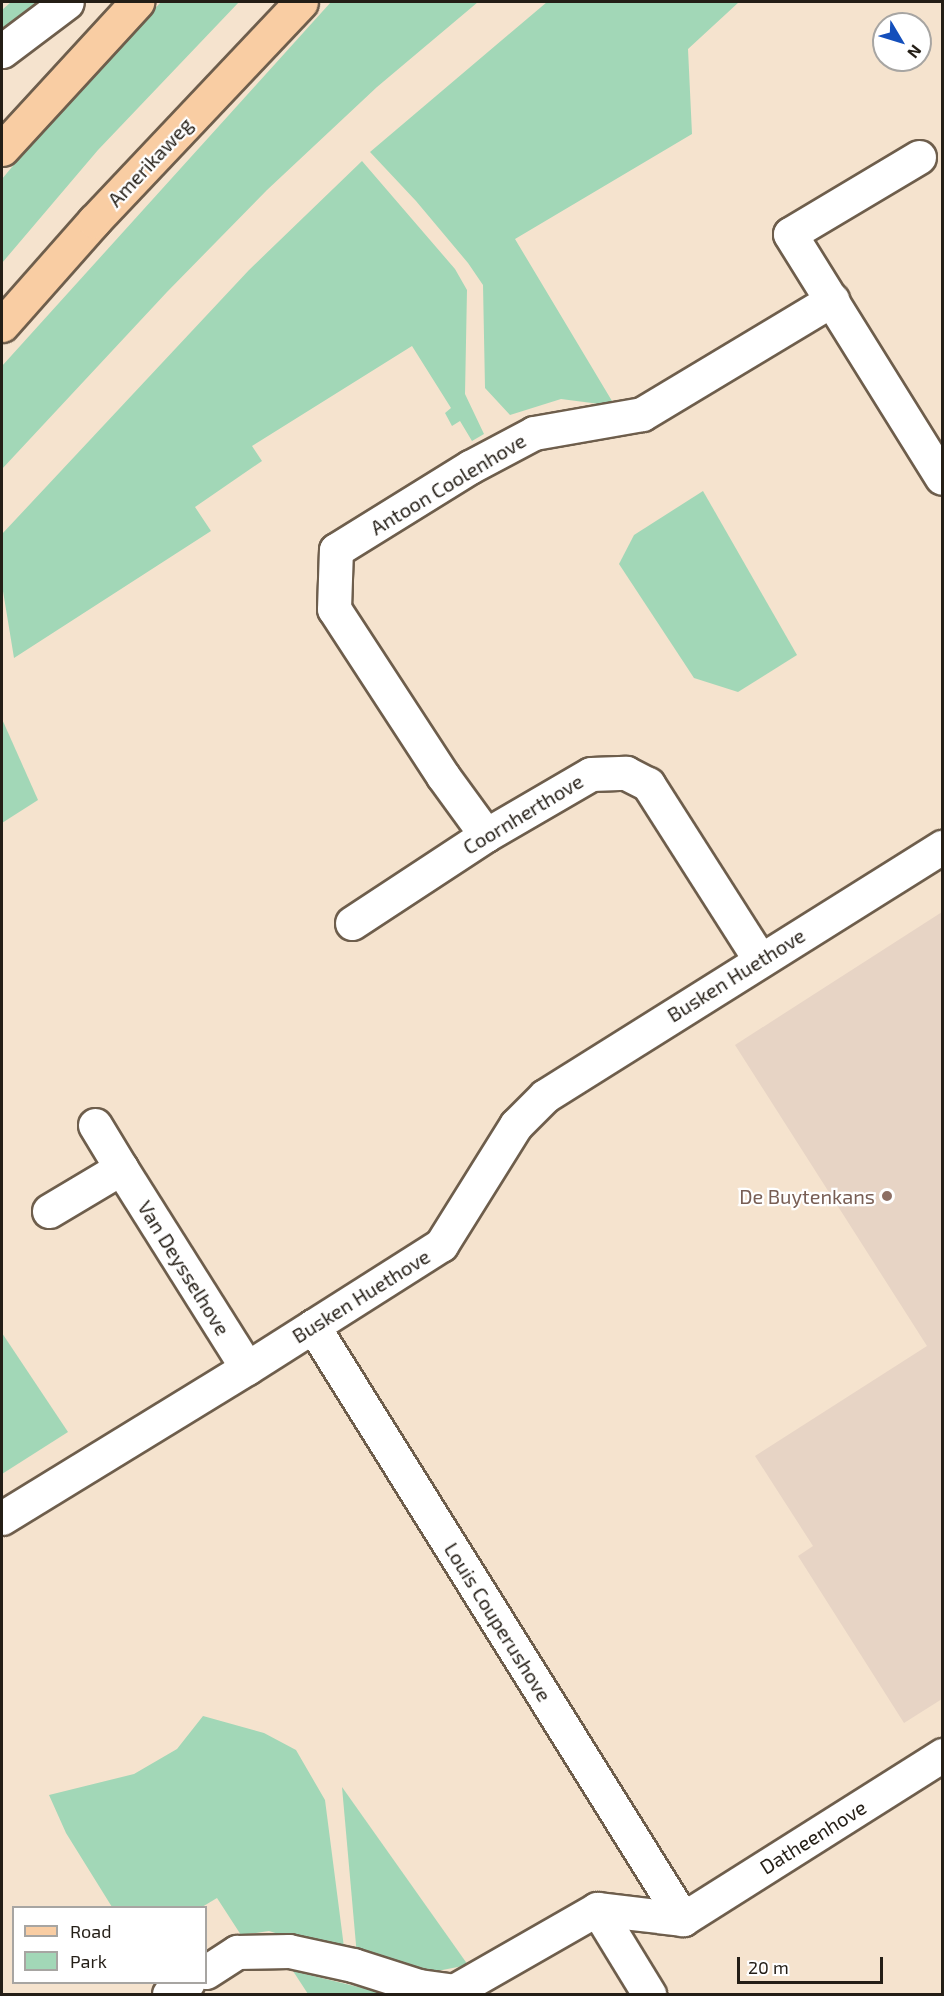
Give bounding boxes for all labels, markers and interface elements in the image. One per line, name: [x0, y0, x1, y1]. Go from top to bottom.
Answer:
north arrow: [872, 12, 932, 72]
text: N: [904, 42, 926, 63]
street label: Amerikaweg: [103, 112, 197, 212]
street label: Antoon Coolenhove: [366, 428, 530, 540]
street label: Coornherthove: [459, 769, 587, 859]
street label: Busken Huethove: [663, 923, 809, 1027]
place label: De Buytenkans: [739, 1184, 875, 1208]
marker: De Buytenkans: [880, 1189, 894, 1203]
street label: Van Deysselhove: [133, 1196, 235, 1340]
street label: Busken Huethove: [288, 1244, 434, 1348]
street label: Louis Couperushove: [439, 1538, 557, 1706]
street label: Datheenhove: [755, 1795, 871, 1879]
legend: [12, 1906, 207, 1984]
text: Road: [70, 1920, 111, 1942]
scale bar: [740, 1945, 886, 1983]
text: Park: [70, 1950, 107, 1972]
text: 20 m: [748, 1956, 789, 1978]

